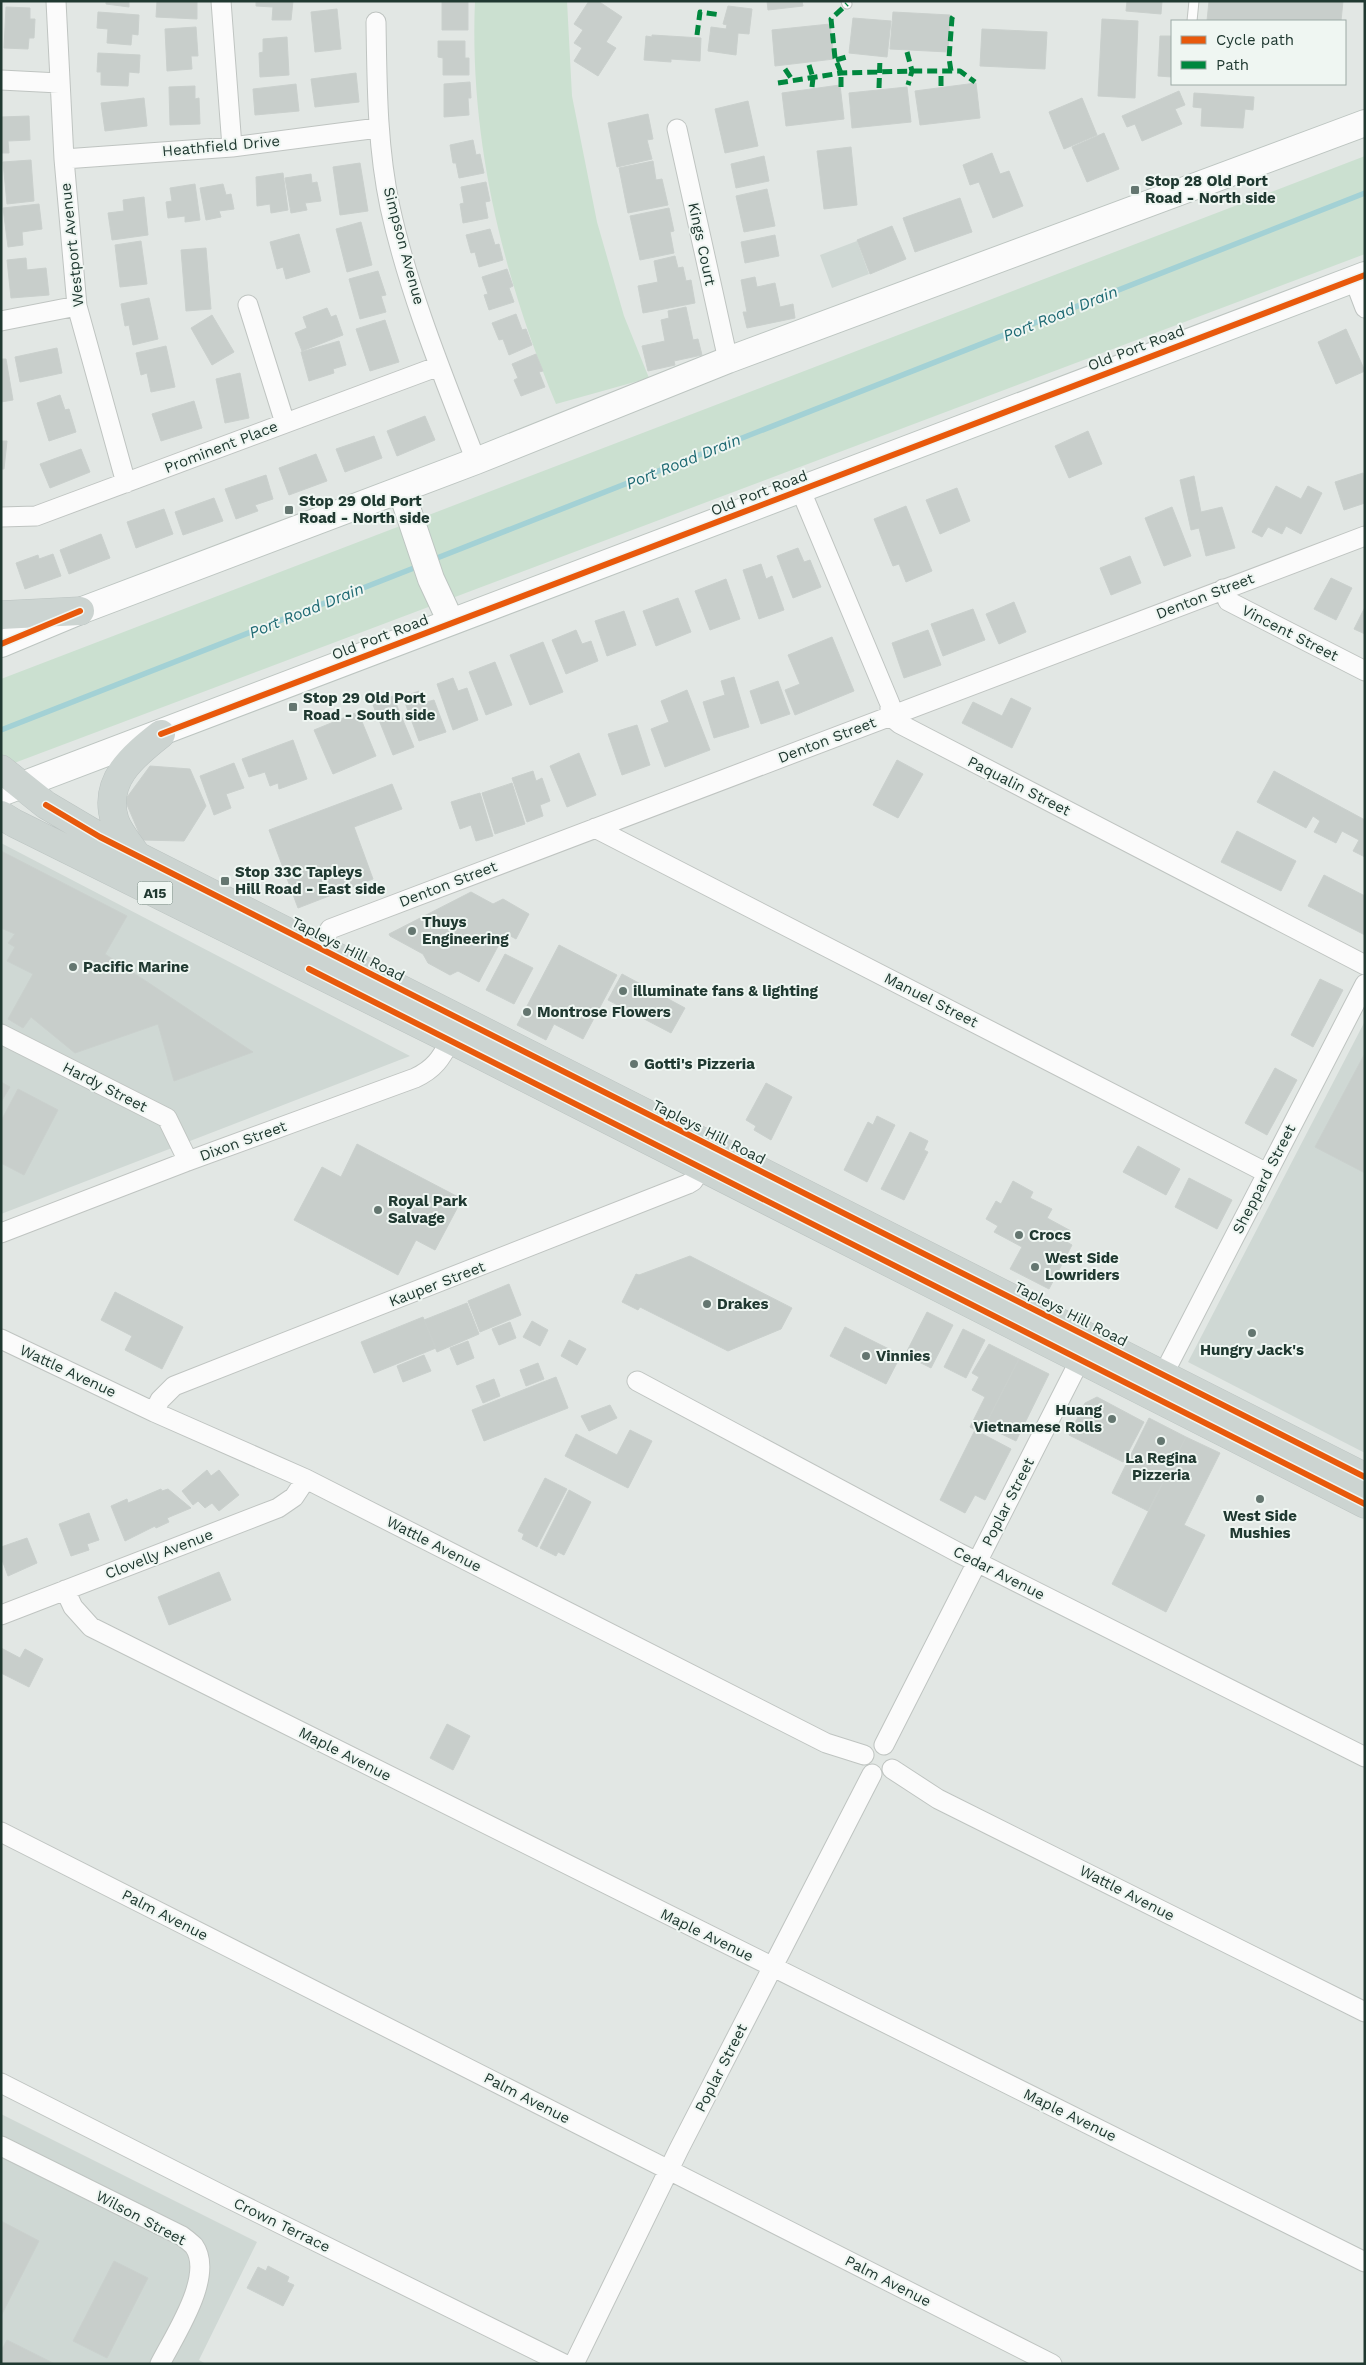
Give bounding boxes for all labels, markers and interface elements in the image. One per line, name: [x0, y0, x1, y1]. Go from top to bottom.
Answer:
legend: [1171, 20, 1346, 85]
text: Cycle path: [1216, 31, 1294, 49]
text: Path: [1216, 56, 1249, 74]
street label: Heathfield Drive: [161, 132, 281, 160]
place label: Stop 28 Old Port Road - North side: [1145, 172, 1276, 207]
street label: Westport Avenue: [57, 182, 87, 308]
marker: Stop 28 Old Port Road - North side: [1129, 184, 1141, 196]
street label: Simpson Avenue: [380, 185, 428, 307]
street label: Kings Court: [684, 201, 720, 288]
water label: Port Road Drain: [1000, 282, 1120, 345]
street label: Old Port Road: [1085, 321, 1187, 375]
street label: Prominent Place: [162, 417, 280, 477]
water label: Port Road Drain: [623, 430, 743, 493]
street label: Old Port Road: [708, 466, 810, 520]
place label: Stop 29 Old Port Road - North side: [299, 492, 430, 527]
marker: Stop 29 Old Port Road - North side: [283, 504, 295, 516]
street label: Denton Street: [1153, 569, 1257, 623]
water label: Port Road Drain: [246, 579, 366, 642]
street label: Vincent Street: [1239, 601, 1342, 665]
street label: Old Port Road: [329, 610, 431, 664]
place label: Stop 29 Old Port Road - South side: [303, 689, 436, 724]
marker: Stop 29 Old Port Road - South side: [287, 701, 299, 713]
street label: Denton Street: [775, 713, 879, 767]
street label: Paqualin Street: [965, 752, 1074, 820]
street label: Denton Street: [396, 857, 500, 911]
place label: Stop 33C Tapleys Hill Road - East side: [235, 863, 386, 898]
marker: Stop 33C Tapleys Hill Road - East side: [219, 875, 231, 887]
road number: A15: [138, 881, 172, 904]
street label: Tapleys Hill Road: [289, 913, 407, 985]
place label: Thuys Engineering: [422, 913, 509, 948]
marker: Thuys Engineering: [406, 925, 418, 937]
place label: Pacific Marine: [83, 958, 189, 976]
marker: Pacific Marine: [67, 961, 79, 973]
street label: Manuel Street: [881, 969, 981, 1032]
place label: illuminate fans & lighting: [633, 982, 818, 1000]
marker: illuminate fans & lighting: [617, 985, 629, 997]
place label: Montrose Flowers: [537, 1003, 671, 1021]
marker: Montrose Flowers: [521, 1006, 533, 1018]
place label: Gotti's Pizzeria: [644, 1055, 755, 1073]
street label: Hardy Street: [60, 1058, 151, 1116]
marker: Gotti's Pizzeria: [628, 1058, 640, 1070]
street label: Tapleys Hill Road: [650, 1096, 768, 1168]
street label: Dixon Street: [197, 1117, 289, 1165]
street label: Sheppard Street: [1229, 1121, 1300, 1237]
place label: Royal Park Salvage: [388, 1192, 468, 1227]
marker: Royal Park Salvage: [372, 1204, 384, 1216]
place label: Crocs: [1029, 1226, 1071, 1244]
marker: Crocs: [1013, 1229, 1025, 1241]
place label: West Side Lowriders: [1045, 1249, 1119, 1284]
street label: Kauper Street: [386, 1257, 488, 1311]
marker: West Side Lowriders: [1029, 1261, 1041, 1273]
street label: Tapleys Hill Road: [1012, 1278, 1130, 1350]
place label: Drakes: [717, 1295, 768, 1313]
marker: Drakes: [701, 1298, 713, 1310]
marker: Hungry Jack's: [1246, 1327, 1258, 1339]
street label: Wattle Avenue: [17, 1341, 119, 1401]
place label: Hungry Jack's: [1200, 1341, 1304, 1359]
place label: Vinnies: [876, 1347, 930, 1365]
marker: Vinnies: [860, 1350, 872, 1362]
place label: Huang Vietnamese Rolls: [974, 1401, 1103, 1436]
marker: Huang Vietnamese Rolls: [1106, 1413, 1118, 1425]
marker: La Regina Pizzeria: [1155, 1435, 1167, 1447]
place label: La Regina Pizzeria: [1125, 1449, 1197, 1484]
street label: Poplar Street: [978, 1454, 1038, 1549]
marker: West Side Mushies: [1254, 1493, 1266, 1505]
place label: West Side Mushies: [1223, 1507, 1297, 1542]
street label: Wattle Avenue: [383, 1512, 485, 1576]
street label: Clovelly Avenue: [103, 1525, 215, 1583]
street label: Cedar Avenue: [950, 1542, 1048, 1604]
street label: Maple Avenue: [296, 1723, 394, 1785]
street label: Wattle Avenue: [1076, 1861, 1178, 1925]
street label: Palm Avenue: [119, 1886, 211, 1944]
street label: Maple Avenue: [657, 1905, 757, 1965]
street label: Poplar Street: [691, 2020, 751, 2115]
street label: Palm Avenue: [481, 2069, 573, 2127]
street label: Maple Avenue: [1020, 2085, 1120, 2145]
street label: Wilson Street: [93, 2187, 190, 2250]
street label: Crown Terrace: [231, 2194, 333, 2256]
street label: Palm Avenue: [842, 2252, 934, 2310]

